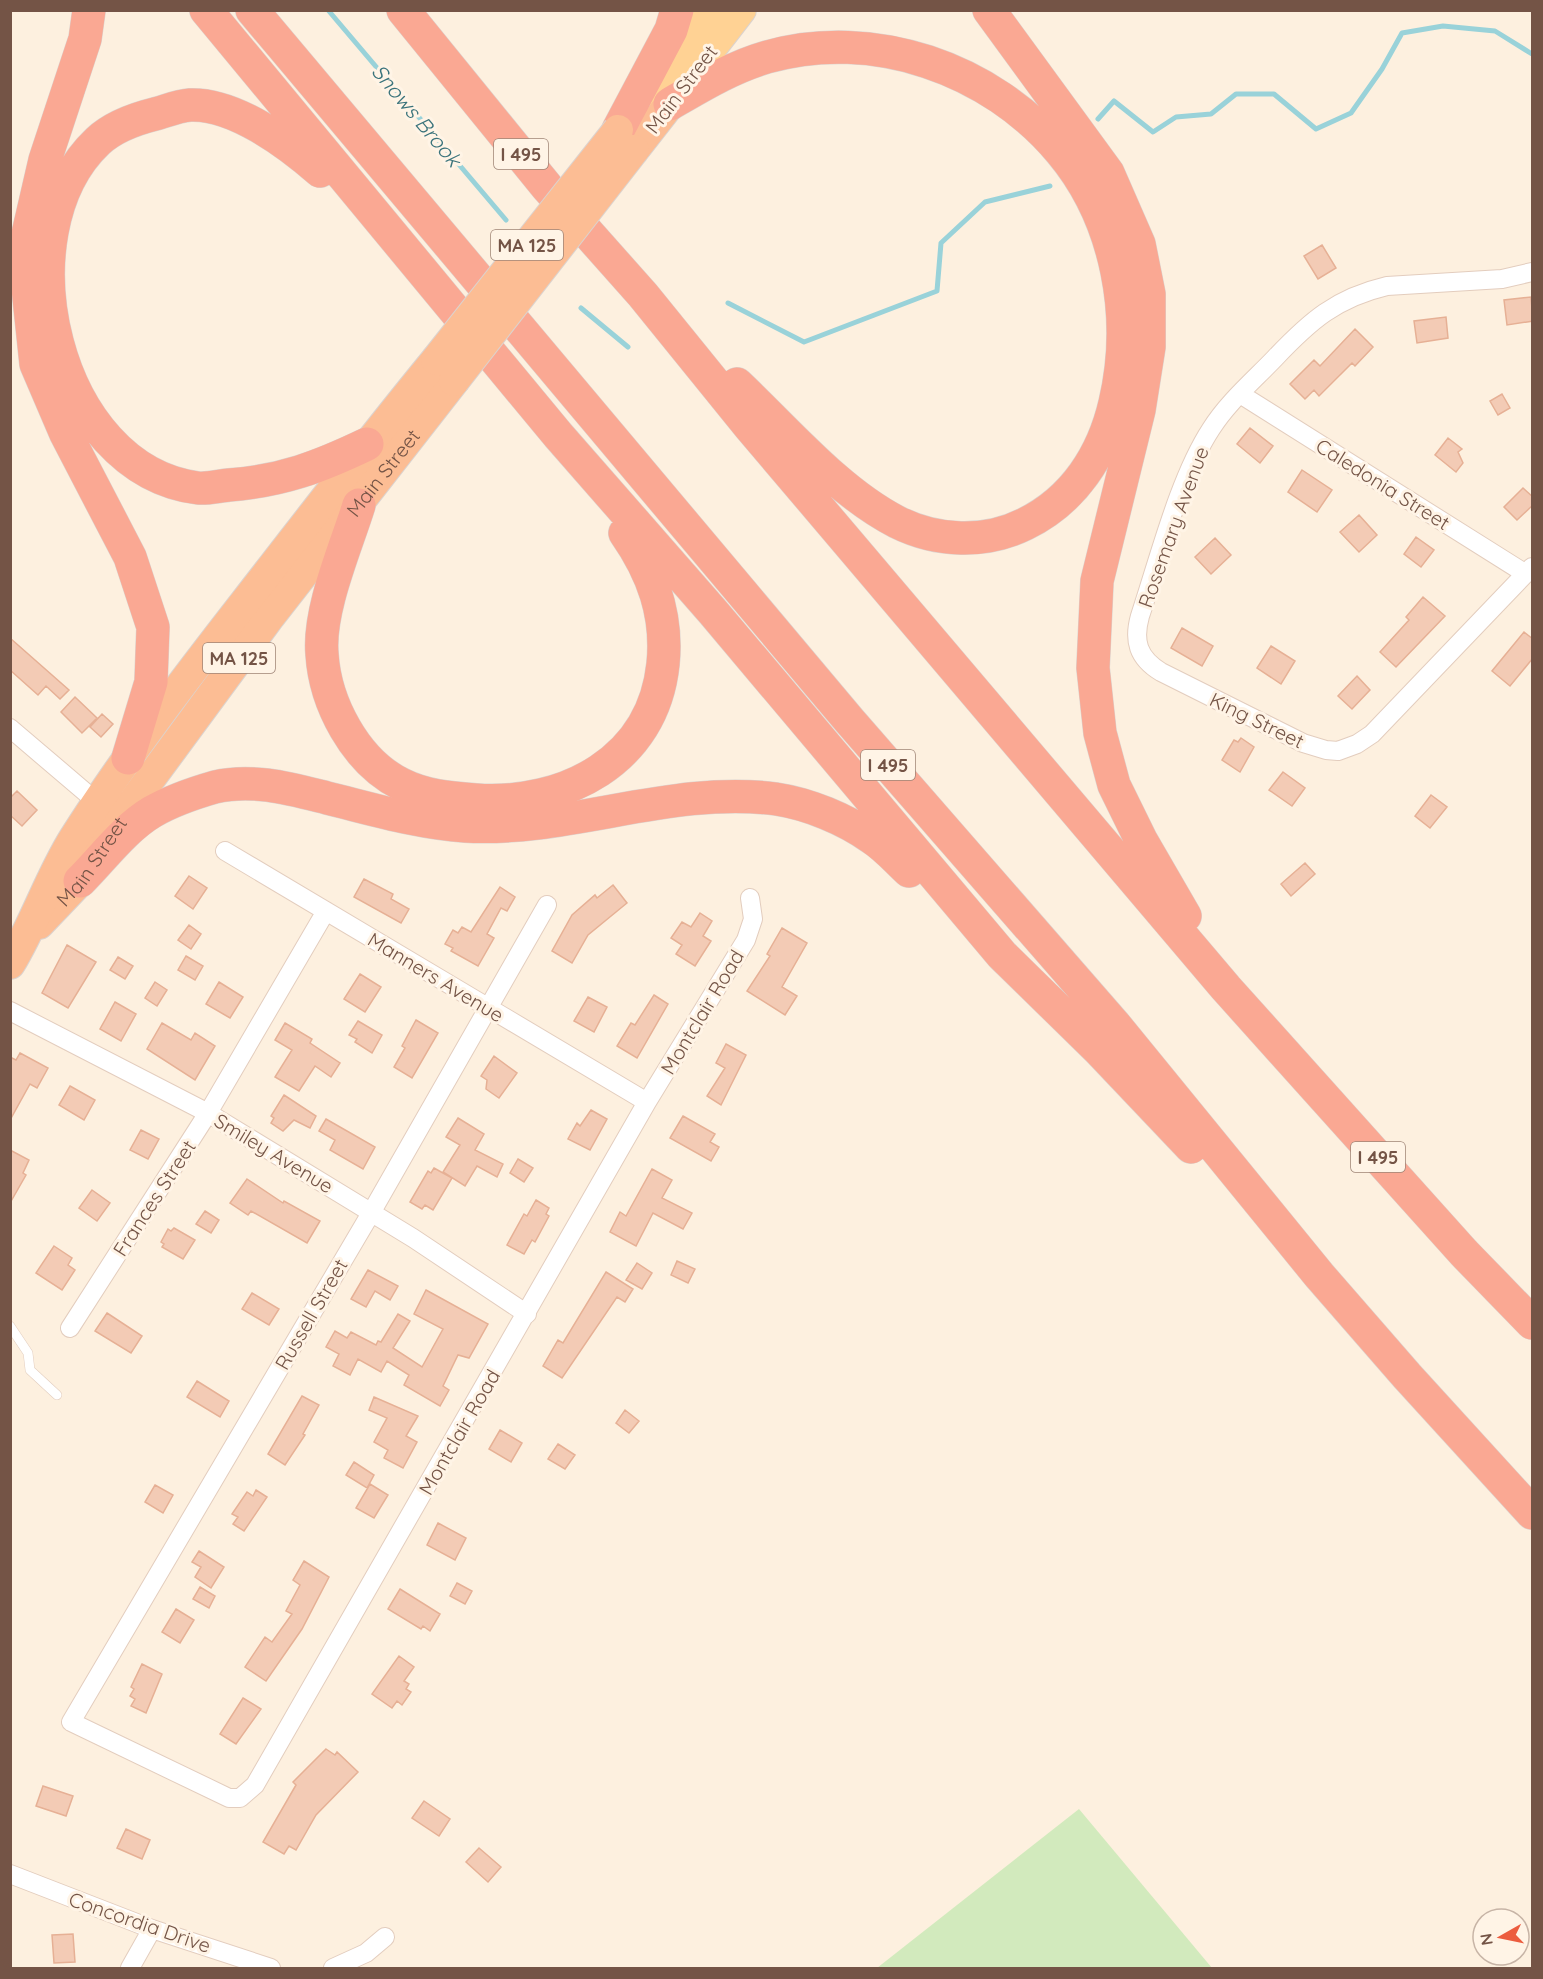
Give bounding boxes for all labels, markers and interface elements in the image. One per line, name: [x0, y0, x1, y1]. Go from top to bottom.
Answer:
street label: Main Street: [640, 40, 723, 138]
water label: Snows Brook: [367, 58, 469, 173]
road number: I 495: [494, 139, 548, 169]
road number: MA 125: [491, 230, 563, 260]
street label: Main Street: [340, 423, 425, 521]
street label: Caledonia Street: [1311, 433, 1455, 535]
street label: Rosemary Avenue: [1132, 443, 1214, 611]
road number: MA 125: [203, 643, 275, 673]
street label: King Street: [1206, 686, 1308, 754]
road number: I 495: [861, 750, 915, 780]
street label: Main Street: [50, 811, 132, 911]
street label: Manners Avenue: [364, 927, 508, 1027]
street label: Montclair Road: [655, 945, 749, 1079]
street label: Smiley Avenue: [210, 1108, 338, 1198]
street label: Frances Street: [107, 1135, 201, 1261]
road number: I 495: [1351, 1142, 1405, 1172]
street label: Russell Street: [269, 1254, 353, 1374]
street label: Montclair Road: [413, 1365, 505, 1499]
street label: Concordia Drive: [66, 1886, 214, 1958]
north arrow: [1471, 1907, 1531, 1967]
text: N: [1475, 1932, 1497, 1947]

